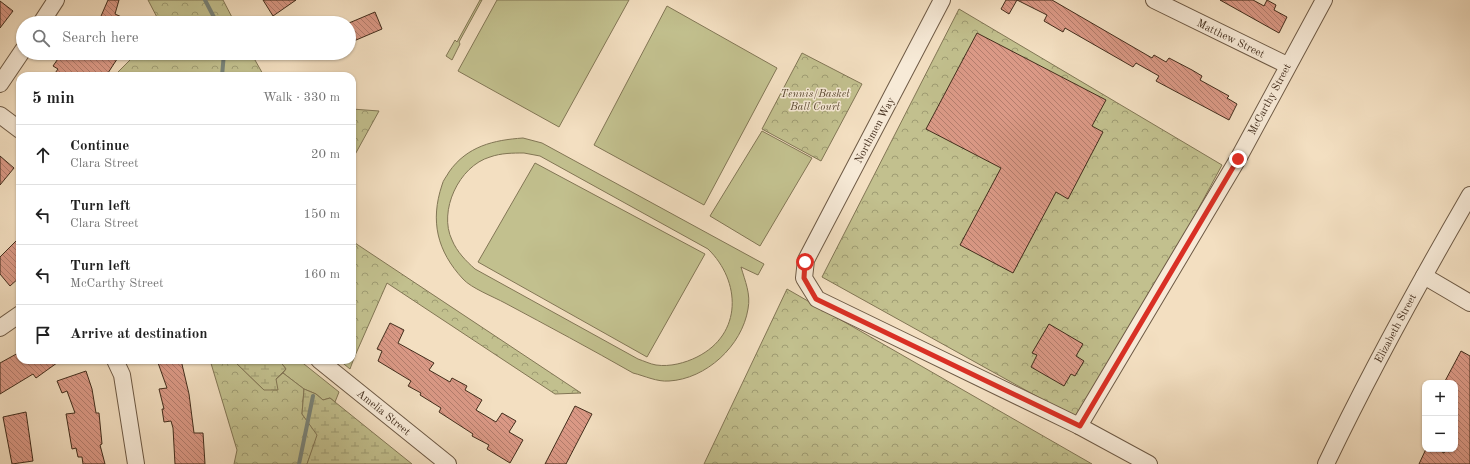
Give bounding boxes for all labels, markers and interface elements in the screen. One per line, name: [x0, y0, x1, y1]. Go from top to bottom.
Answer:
search box: [16, 16, 356, 60]
street label: Matthew Street: [1195, 18, 1266, 61]
icon: search: [30, 27, 52, 49]
text: Search here: [62, 31, 139, 46]
street label: McCarthy Street: [1247, 62, 1294, 137]
park label: Tennis/Basket Ball Court: [780, 89, 850, 113]
text: 5 min: [32, 90, 75, 107]
text: Walk · 330 m: [263, 91, 340, 104]
street label: Northmen Way: [853, 96, 897, 166]
text: Continue: [70, 139, 129, 154]
icon: ahead: [32, 144, 54, 166]
text: 20 m: [311, 148, 340, 161]
route end: [1229, 150, 1247, 168]
text: Clara Street: [70, 157, 138, 170]
text: Turn left: [70, 199, 130, 214]
icon: left: [32, 204, 54, 226]
text: 150 m: [303, 208, 340, 221]
text: Clara Street: [70, 217, 138, 230]
route start: [796, 253, 814, 271]
text: Turn left: [70, 259, 130, 274]
icon: left: [32, 264, 54, 286]
text: 160 m: [303, 268, 340, 281]
text: McCarthy Street: [70, 277, 164, 290]
street label: Elizabeth Street: [1373, 292, 1419, 365]
icon: arrive: [32, 324, 54, 346]
text: Arrive at destination: [70, 327, 208, 342]
map controls: [1422, 380, 1458, 452]
button: +: [1422, 380, 1458, 416]
street label: Amelia Street: [354, 388, 412, 438]
button: −: [1422, 416, 1458, 452]

